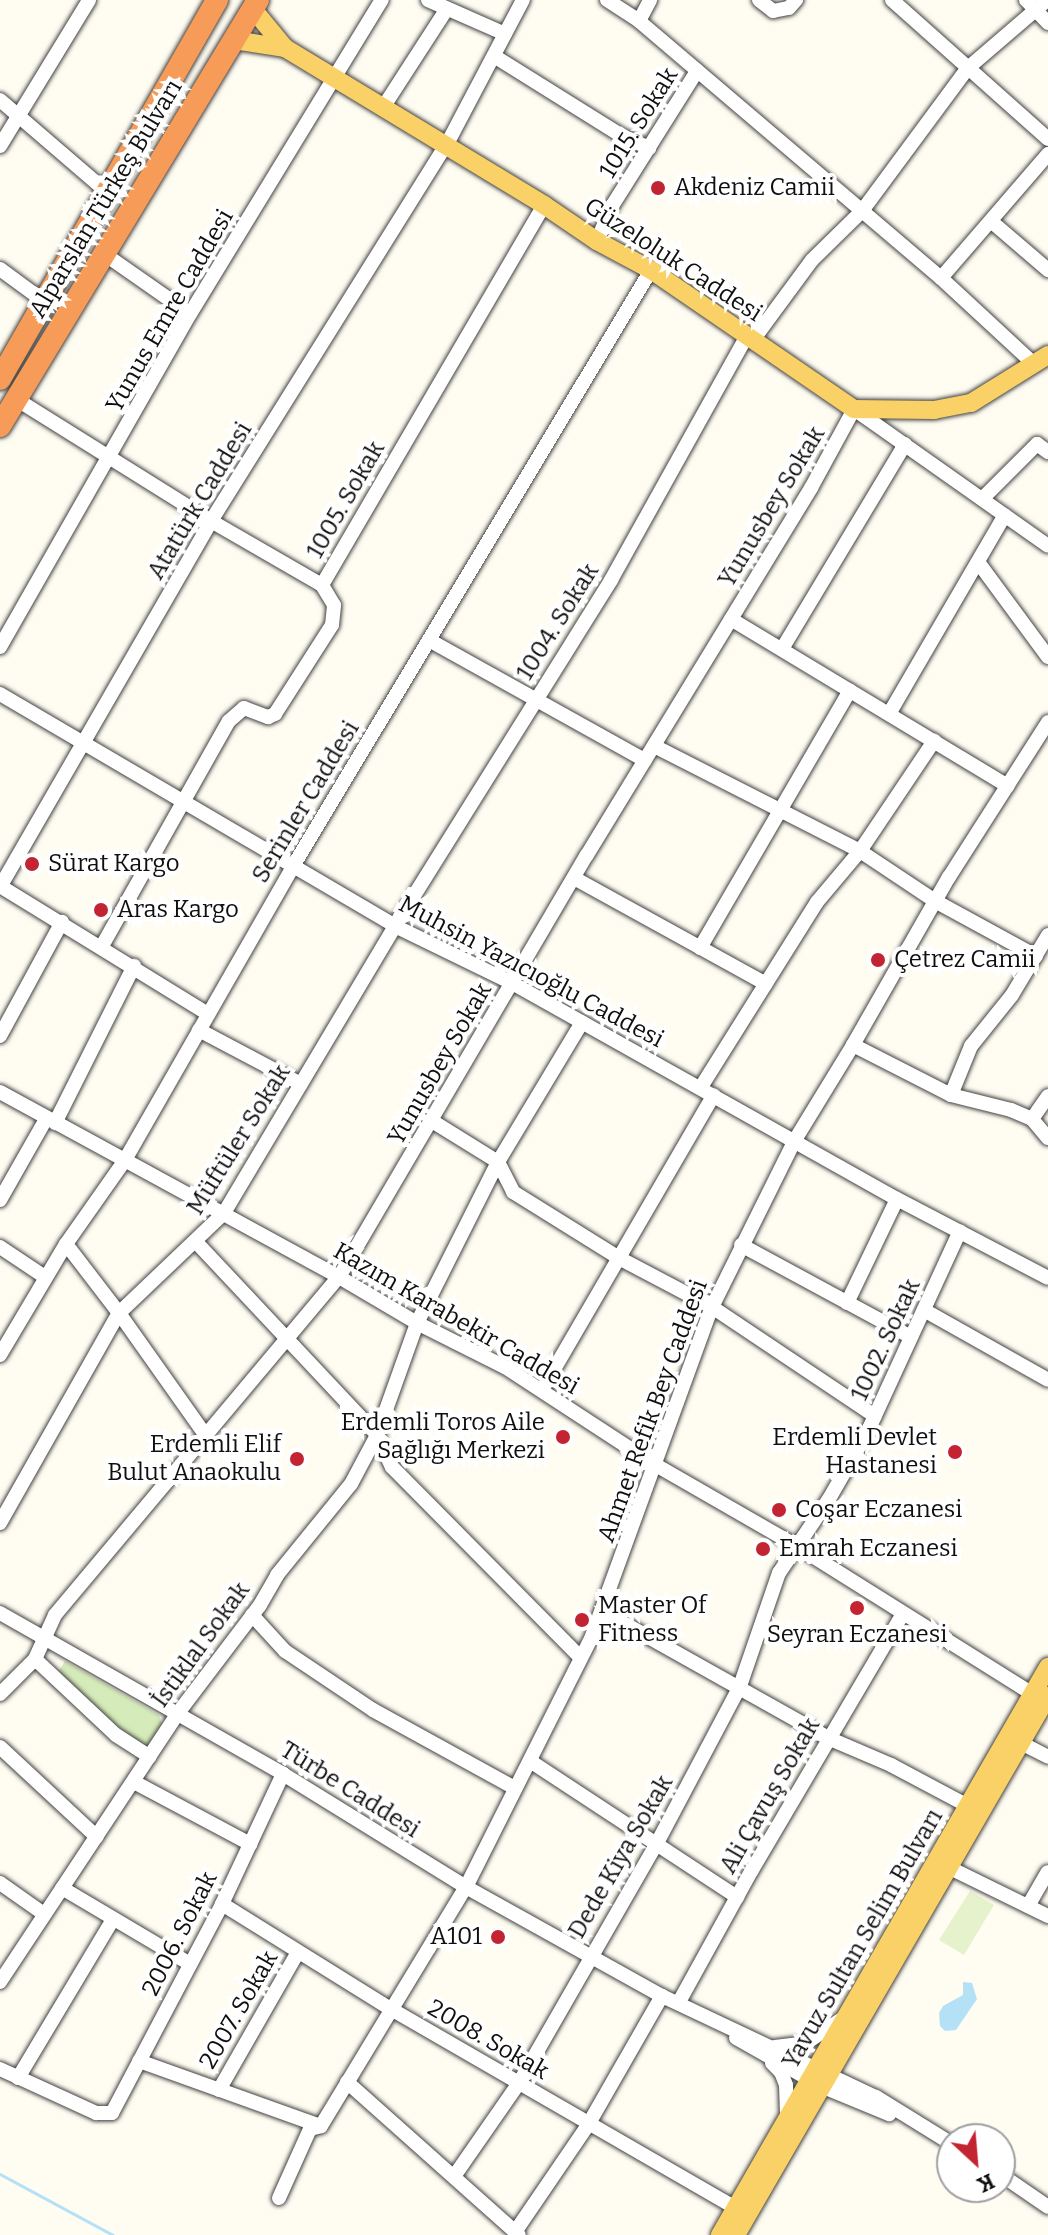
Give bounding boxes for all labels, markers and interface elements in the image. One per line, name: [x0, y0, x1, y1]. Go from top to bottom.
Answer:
street label: 1015. Sokak: [594, 63, 684, 183]
street label: Alparslan Türkeş Bulvarı: [23, 75, 189, 323]
place label: Akdeniz Camii: [674, 174, 835, 202]
marker: Akdeniz Camii: [649, 179, 667, 197]
street label: Güzeloluk Caddesi: [579, 192, 767, 328]
street label: Yunus Emre Caddesi: [100, 205, 240, 417]
street label: Atatürk Caddesi: [142, 417, 258, 585]
street label: Yunusbey Sokak: [713, 421, 831, 593]
street label: 1005. Sokak: [301, 436, 391, 564]
street label: 1004. Sokak: [511, 558, 605, 686]
street label: Serinler Caddesi: [246, 716, 366, 888]
place label: Sürat Kargo: [48, 850, 179, 878]
marker: Sürat Kargo: [23, 855, 41, 873]
street label: Muhsin Yazıcıoğlu Caddesi: [394, 890, 668, 1054]
place label: Aras Kargo: [117, 896, 239, 924]
marker: Aras Kargo: [92, 901, 110, 919]
place label: Çetrez Camii: [894, 946, 1035, 974]
marker: Çetrez Camii: [869, 951, 887, 969]
street label: Yunusbey Sokak: [382, 978, 498, 1150]
street label: Müftüler Sokak: [181, 1060, 297, 1220]
street label: Kazım Karabekir Caddesi: [328, 1237, 584, 1401]
street label: 1002. Sokak: [845, 1275, 927, 1405]
street label: Ahmet Refik Bey Caddesi: [592, 1276, 714, 1546]
place label: Erdemli Toros Aile Sağlığı Merkezi: [341, 1409, 545, 1465]
place label: Erdemli Devlet Hastanesi: [772, 1424, 937, 1480]
marker: Erdemli Toros Aile Sağlığı Merkezi: [552, 1426, 574, 1448]
place label: Erdemli Elif Bulut Anaokulu: [107, 1431, 281, 1487]
marker: Erdemli Devlet Hastanesi: [944, 1441, 966, 1463]
marker: Erdemli Elif Bulut Anaokulu: [288, 1450, 306, 1468]
place label: Coşar Eczanesi: [795, 1496, 962, 1524]
marker: Coşar Eczanesi: [770, 1501, 788, 1519]
place label: Emrah Eczanesi: [779, 1535, 958, 1563]
marker: Emrah Eczanesi: [754, 1540, 772, 1558]
street label: İstiklal Sokak: [146, 1577, 256, 1713]
place label: Master Of Fitness: [598, 1592, 706, 1648]
marker: Seyran Eczanesi: [848, 1599, 866, 1617]
marker: Master Of Fitness: [573, 1611, 591, 1629]
place label: Seyran Eczanesi: [767, 1621, 947, 1649]
street label: Ali Çavuş Sokak: [714, 1713, 826, 1879]
street label: Türbe Caddesi: [275, 1736, 425, 1844]
street label: Dede Kiya Sokak: [563, 1770, 679, 1944]
street label: Yavuz Sultan Selim Bulvarı: [777, 1804, 949, 2074]
street label: 2006. Sokak: [136, 1867, 224, 2001]
place label: A101: [430, 1923, 482, 1951]
marker: A101: [489, 1928, 507, 1946]
street label: 2007. Sokak: [194, 1946, 284, 2074]
street label: 2008. Sokak: [423, 1994, 553, 2086]
north arrow: [936, 2123, 1016, 2203]
text: K: [973, 2168, 999, 2199]

